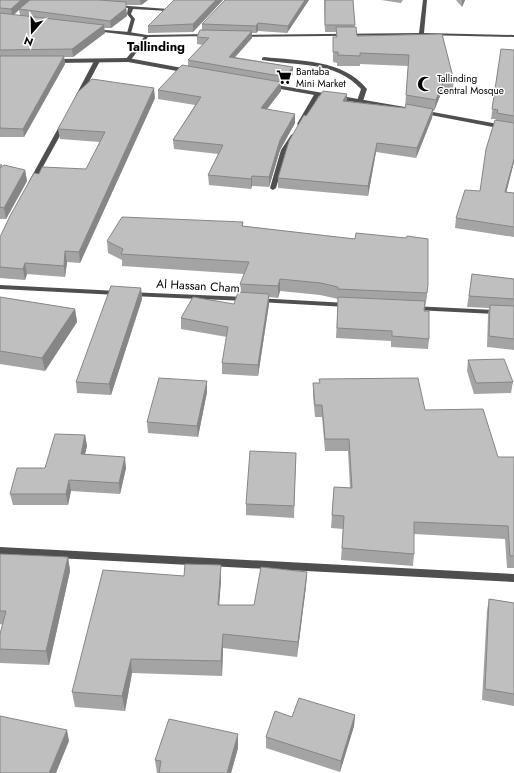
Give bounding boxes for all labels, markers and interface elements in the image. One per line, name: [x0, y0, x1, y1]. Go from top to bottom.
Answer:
north arrow: [12, 12, 52, 52]
text: N: [22, 32, 35, 50]
district label: Tallinding: [127, 37, 185, 56]
place label: Bantaba Mini Market: [296, 64, 346, 91]
supermarket icon: Bantaba Mini Market: [275, 68, 293, 86]
place label: Tallinding Central Mosque: [437, 71, 504, 98]
mosque icon: Tallinding Central Mosque: [416, 75, 434, 93]
street label: Al Hassan Cham: [156, 275, 240, 297]

